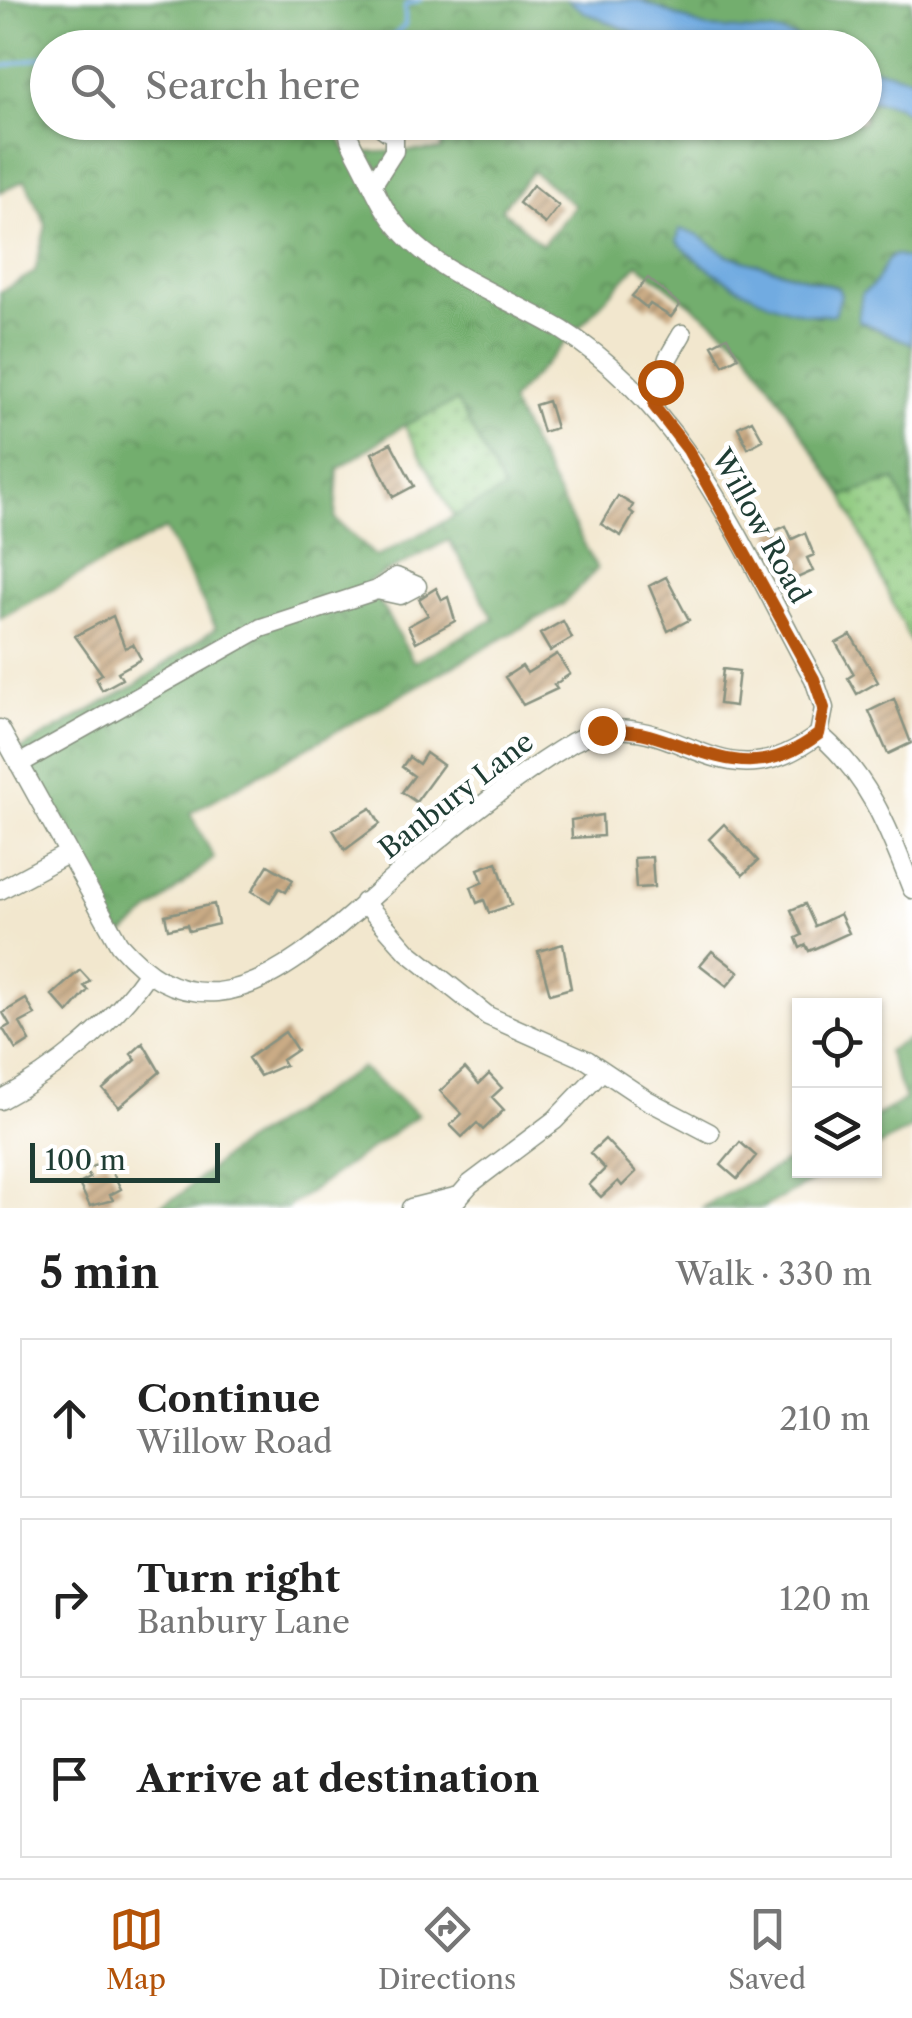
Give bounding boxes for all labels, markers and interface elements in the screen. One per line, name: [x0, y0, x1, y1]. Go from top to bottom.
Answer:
search box: [30, 30, 882, 140]
icon: search: [65, 58, 120, 113]
text: Search here: [145, 62, 360, 109]
route start: [638, 360, 684, 406]
street label: Willow Road: [704, 442, 817, 609]
route end: [580, 708, 626, 754]
street label: Banbury Lane: [372, 724, 540, 866]
map controls: [792, 998, 882, 1178]
button: locate: [792, 998, 882, 1088]
button: layers: [792, 1088, 882, 1178]
scale bar: [30, 1138, 220, 1182]
text: 100 m: [45, 1143, 126, 1177]
text: 5 min: [40, 1247, 159, 1299]
text: Walk · 330 m: [676, 1254, 872, 1293]
text: Continue: [137, 1375, 320, 1422]
icon: ahead: [42, 1391, 97, 1446]
text: 210 m: [780, 1399, 870, 1438]
text: Willow Road: [137, 1422, 333, 1461]
text: Turn right: [137, 1555, 340, 1602]
icon: right: [42, 1571, 97, 1626]
text: 120 m: [780, 1579, 870, 1618]
text: Banbury Lane: [137, 1602, 350, 1641]
icon: arrive: [42, 1751, 97, 1806]
text: Arrive at destination: [137, 1755, 540, 1802]
tab: Map: [106, 1902, 166, 1996]
tab: Directions: [378, 1902, 516, 1996]
tab: Saved: [728, 1902, 806, 1996]

